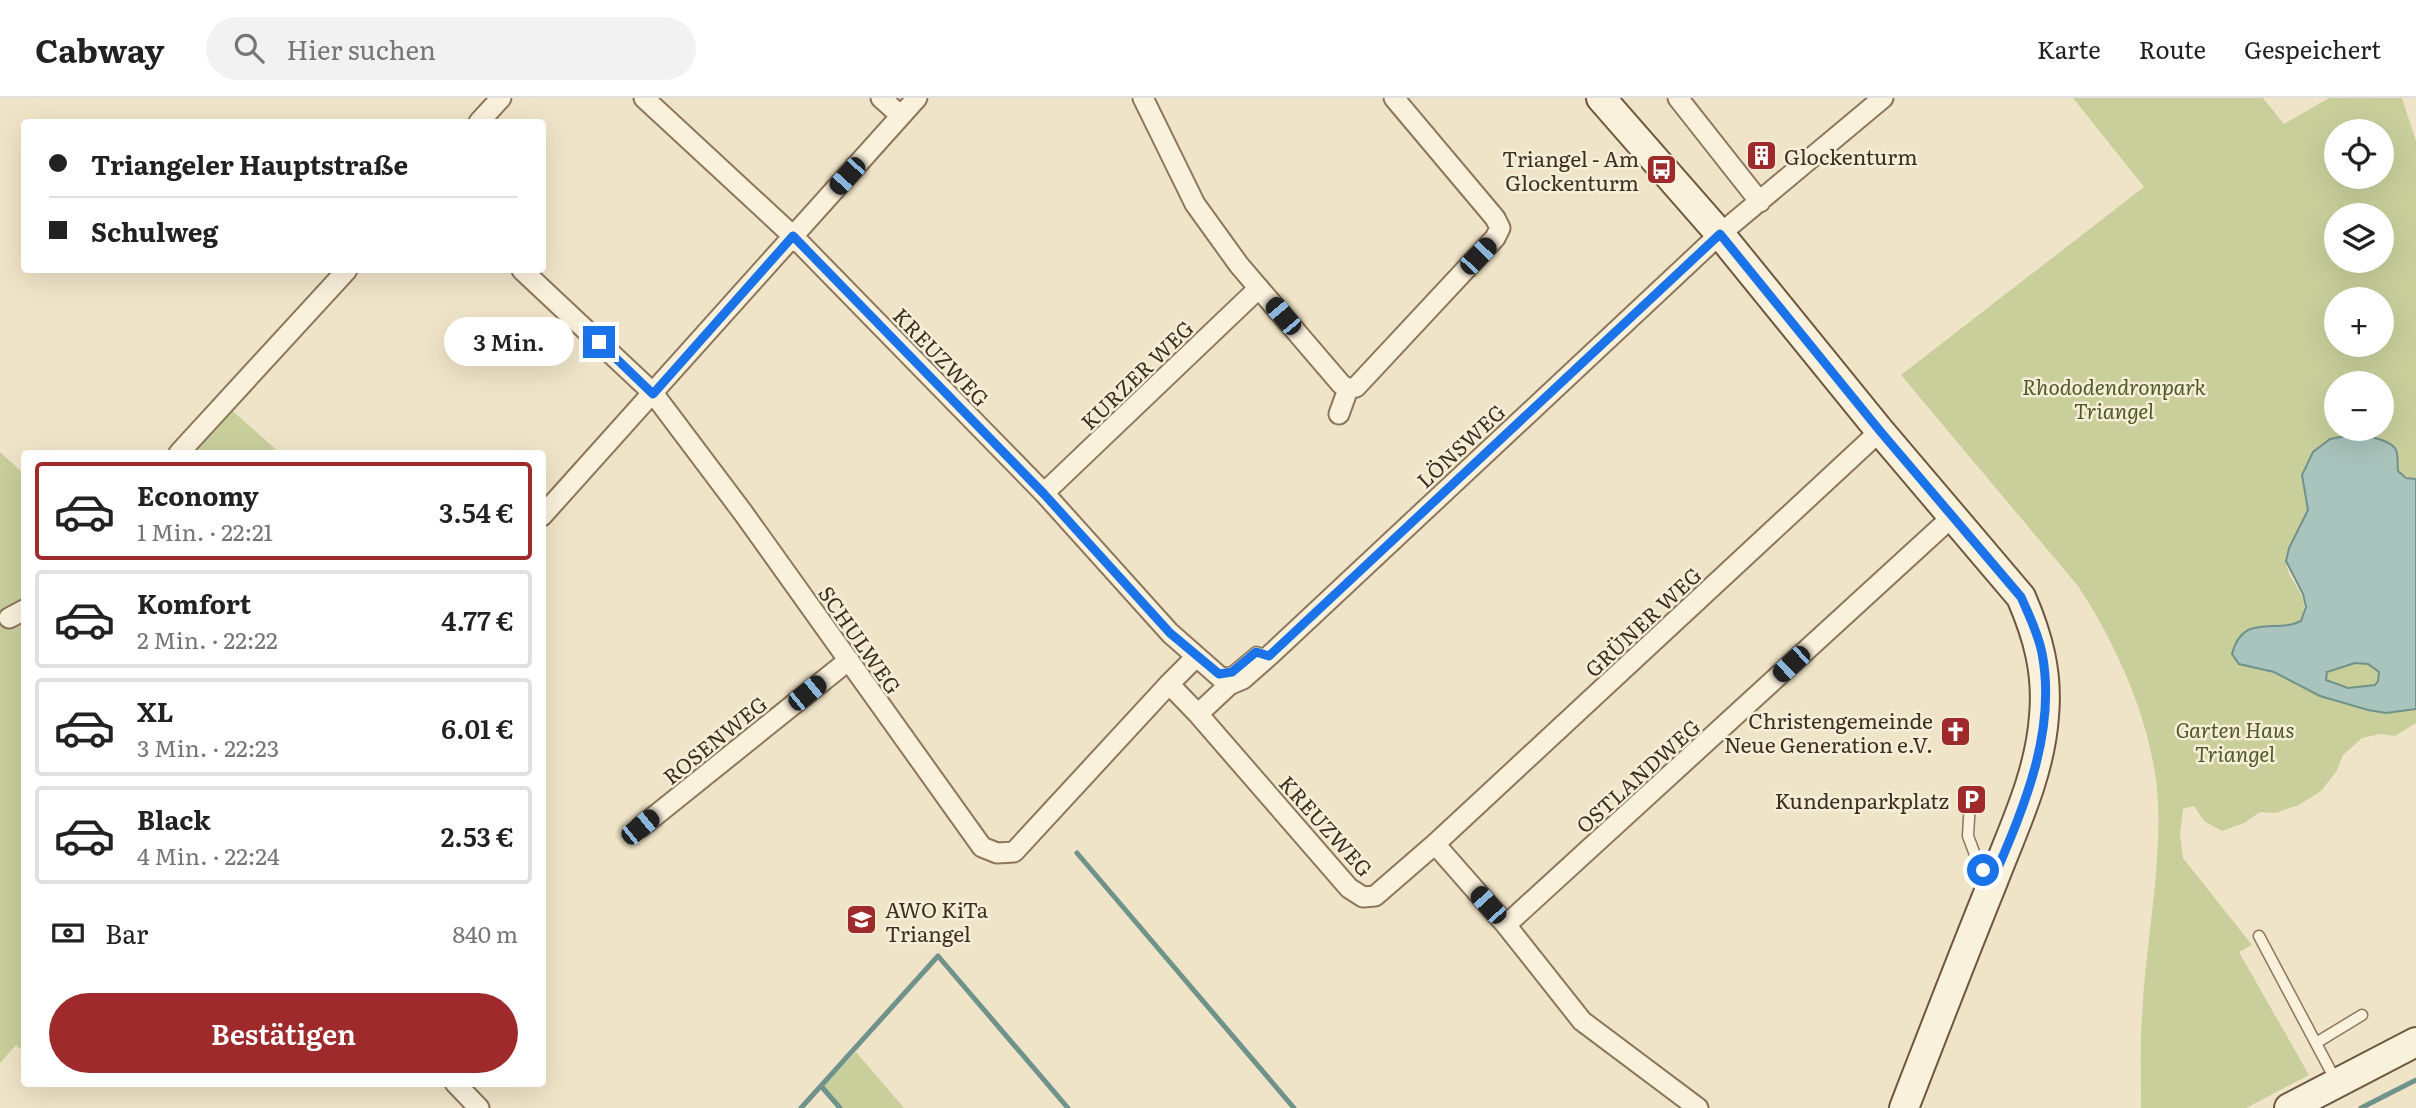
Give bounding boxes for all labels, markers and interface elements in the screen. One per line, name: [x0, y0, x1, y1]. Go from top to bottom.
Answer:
search box: [206, 17, 696, 80]
text: Cabway: [35, 24, 164, 73]
icon: search: [230, 29, 268, 67]
text: Hier suchen: [286, 29, 436, 68]
text: Karte: [2037, 31, 2101, 66]
text: Route: [2139, 31, 2206, 66]
text: Gespeichert: [2244, 31, 2381, 66]
map controls: [2324, 119, 2394, 441]
button: locate: [2324, 119, 2394, 189]
building icon: Glockenturm: [1744, 138, 1778, 172]
place label: Glockenturm: [1784, 140, 1918, 171]
place label: Triangel - Am Glockenturm: [1502, 142, 1639, 197]
text: Triangeler Hauptstraße: [91, 144, 408, 183]
bus stop icon: Triangel - Am Glockenturm: [1645, 152, 1679, 186]
car: [826, 153, 869, 199]
button: layers: [2324, 203, 2394, 273]
text: Schulweg: [91, 211, 218, 250]
car: [1456, 234, 1501, 278]
button: +: [2324, 287, 2394, 357]
car: [1262, 293, 1305, 339]
street label: KREUZWEG: [887, 300, 997, 412]
street label: KURZER WEG: [1073, 312, 1200, 436]
callout: 3 Min.: [445, 317, 574, 366]
text: 3 Min.: [473, 324, 545, 358]
route end: [583, 326, 615, 358]
park label: Rhododendronpark Triangel: [2022, 370, 2206, 425]
button: −: [2324, 371, 2394, 441]
street label: LÖNSWEG: [1409, 396, 1511, 494]
text: Economy: [137, 475, 259, 514]
icon: car: [53, 480, 116, 543]
text: 3.54 €: [439, 492, 514, 531]
text: 1 Min. · 22:21: [137, 514, 273, 548]
street label: GRÜNER WEG: [1577, 559, 1707, 683]
street label: SCHULWEG: [812, 579, 910, 699]
text: Komfort: [137, 583, 251, 622]
icon: car: [53, 588, 116, 651]
text: 4.77 €: [441, 600, 514, 639]
text: 2 Min. · 22:22: [137, 622, 278, 656]
car: [1769, 642, 1814, 686]
car: [785, 672, 830, 714]
street label: ROSENWEG: [655, 687, 773, 791]
text: XL: [137, 691, 174, 730]
icon: car: [53, 696, 116, 759]
place label: Christengemeinde Neue Generation e.V.: [1724, 704, 1933, 759]
text: 6.01 €: [441, 708, 514, 747]
street label: OSTLANDWEG: [1568, 711, 1706, 839]
park label: Garten Haus Triangel: [2176, 713, 2295, 768]
church icon: Christengemeinde Neue Generation e.V.: [1939, 714, 1973, 748]
text: 3 Min. · 22:23: [137, 730, 279, 764]
street label: KREUZWEG: [1273, 768, 1381, 883]
parking icon: Kundenparkplatz: [1955, 782, 1989, 816]
place label: Kundenparkplatz: [1775, 784, 1949, 815]
text: Black: [137, 799, 211, 838]
icon: car: [53, 804, 116, 867]
car: [618, 806, 663, 848]
text: 2.53 €: [441, 816, 514, 855]
text: 4 Min. · 22:24: [137, 838, 280, 872]
route start: [1967, 854, 1999, 886]
car: [1467, 882, 1510, 928]
place label: AWO KiTa Triangel: [885, 893, 989, 948]
school or university icon: AWO KiTa Triangel: [845, 903, 879, 937]
text: Bar: [105, 913, 148, 952]
icon: cash: [49, 914, 87, 952]
text: 840 m: [452, 916, 518, 950]
button: Bestätigen: [49, 993, 518, 1073]

